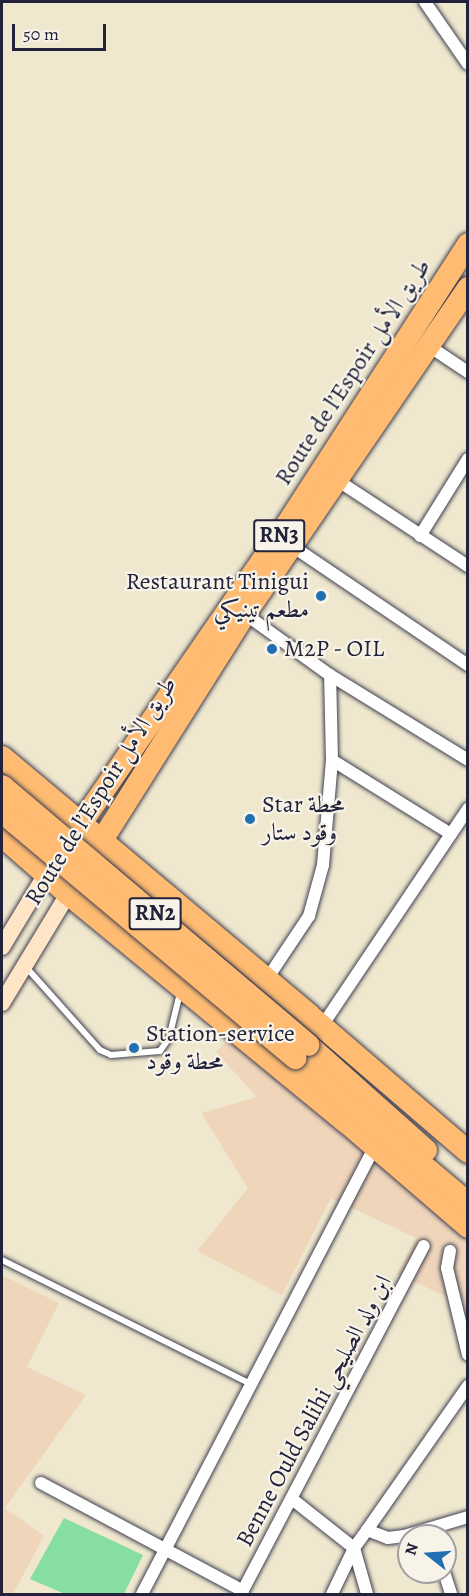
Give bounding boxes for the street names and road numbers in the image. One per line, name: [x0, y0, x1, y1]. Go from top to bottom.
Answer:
street label: Route de l’Espoir طريق الأمل: [269, 253, 437, 491]
road number: RN3: [252, 517, 306, 555]
street label: Route de l’Espoir طريق الأمل: [19, 671, 183, 911]
road number: RN2: [128, 895, 182, 933]
street label: Benne Ould Salihi ابن ولد الصليحي: [230, 1270, 398, 1552]

